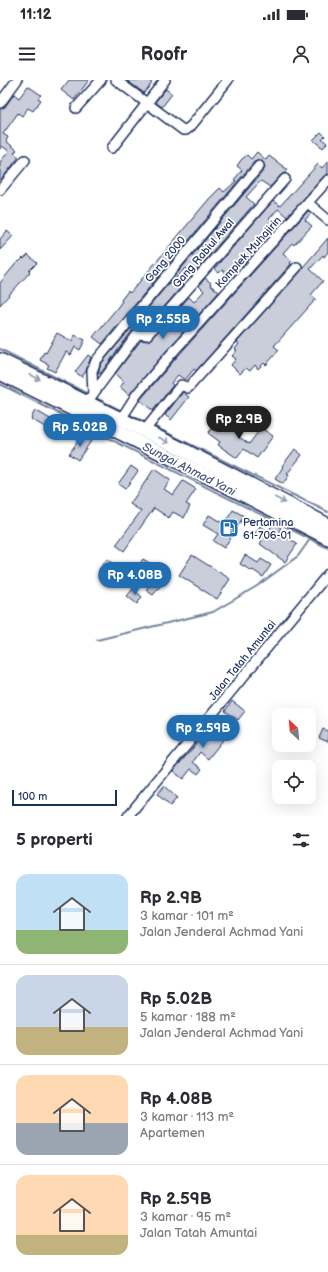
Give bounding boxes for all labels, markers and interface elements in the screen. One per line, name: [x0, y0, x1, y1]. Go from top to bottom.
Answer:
text: 11:12: [20, 5, 52, 24]
icon: menu: [16, 43, 38, 65]
icon: person: [290, 43, 312, 65]
text: Roofr: [141, 44, 187, 65]
street label: Komplek Muhajirin: [213, 214, 284, 291]
street label: Gang Rabiul Awal: [170, 216, 237, 290]
street label: Gang 2000: [142, 233, 189, 285]
pin: Rp 2.55B: [122, 306, 204, 340]
text: Rp 2.55B: [136, 311, 190, 327]
one-way arrow: [29, 374, 41, 381]
pin: Rp 2.9B: [202, 406, 276, 440]
text: Rp 2.9B: [215, 411, 263, 427]
pin: Rp 5.02B: [39, 414, 121, 448]
text: Rp 5.02B: [52, 419, 108, 435]
one-way arrow: [158, 437, 170, 444]
water label: Sungai Ahmad Yani: [140, 439, 239, 500]
one-way arrow: [274, 496, 286, 504]
place label: Pertamina 61-706-01: [243, 516, 293, 542]
fuel station icon: Pertamina 61-706-01: [218, 517, 240, 539]
pin: Rp 4.08B: [94, 562, 176, 596]
text: Rp 4.08B: [107, 567, 163, 583]
street label: Jalan Tatah Amuntai: [206, 618, 279, 703]
north arrow: [272, 708, 316, 752]
map controls: [272, 708, 316, 804]
pin: Rp 2.59B: [162, 715, 244, 749]
text: Rp 2.59B: [176, 720, 230, 736]
button: locate: [272, 760, 316, 804]
scale bar: [12, 788, 117, 807]
text: 100 m: [18, 790, 47, 803]
icon: filters: [290, 829, 312, 851]
text: 5 properti: [16, 830, 93, 850]
text: Rp 2.9B: [140, 888, 202, 908]
icon: home: [48, 890, 96, 938]
text: 3 kamar · 101 m²: [140, 908, 234, 924]
text: Jalan Jenderal Achmad Yani: [140, 924, 303, 940]
text: Rp 5.02B: [140, 989, 212, 1009]
icon: home: [48, 991, 96, 1039]
text: 5 kamar · 188 m²: [140, 1009, 236, 1025]
text: Jalan Jenderal Achmad Yani: [140, 1025, 303, 1041]
text: Rp 4.08B: [140, 1089, 213, 1109]
icon: home: [48, 1091, 96, 1139]
text: 3 kamar · 113 m²: [140, 1109, 234, 1125]
text: Apartemen: [140, 1125, 205, 1141]
text: Rp 2.59B: [140, 1189, 212, 1209]
icon: home: [48, 1191, 96, 1239]
text: 3 kamar · 95 m²: [140, 1209, 231, 1225]
text: Jalan Tatah Amuntai: [140, 1225, 257, 1241]

